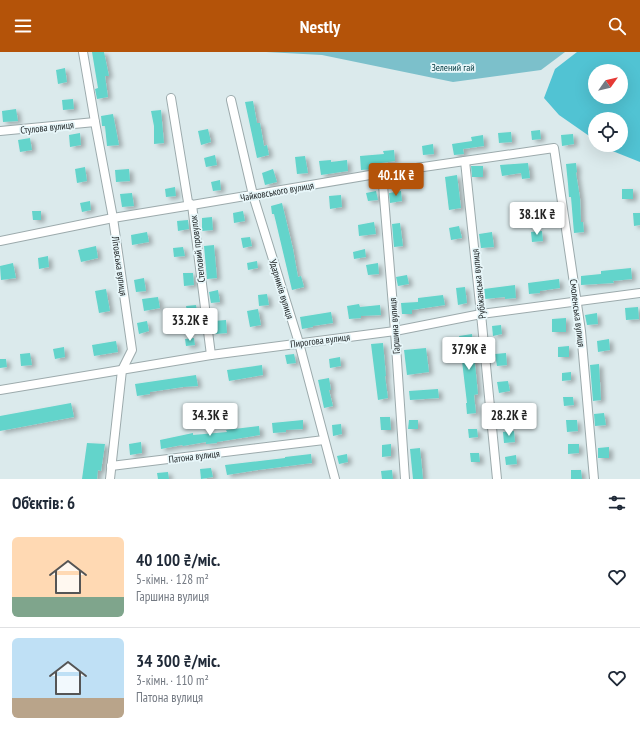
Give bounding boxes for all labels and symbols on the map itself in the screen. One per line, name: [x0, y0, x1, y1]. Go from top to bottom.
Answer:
park label: Зелений гай: [431, 61, 475, 74]
north arrow: [588, 64, 628, 104]
street label: Стулова вулиця: [20, 118, 75, 137]
pin: 40.1K ₴: [359, 163, 433, 197]
street label: Чайковського вулиця: [239, 179, 315, 204]
pin: 38.1K ₴: [500, 202, 574, 236]
street label: Степовий провулок: [187, 214, 208, 283]
street label: Літовська вулиця: [109, 234, 130, 297]
street label: Рубіжанська вулиця: [468, 248, 489, 320]
street label: Ударників вулиця: [266, 258, 297, 321]
street label: Смоленська вулиця: [567, 278, 588, 348]
street label: Гаршина вулиця: [386, 297, 403, 354]
pin: 33.2K ₴: [153, 308, 227, 342]
street label: Пирогова вулиця: [289, 330, 351, 351]
pin: 37.9K ₴: [432, 337, 506, 371]
pin: 34.3K ₴: [173, 403, 247, 437]
pin: 28.2K ₴: [472, 403, 546, 437]
street label: Патона вулиця: [168, 447, 221, 466]

